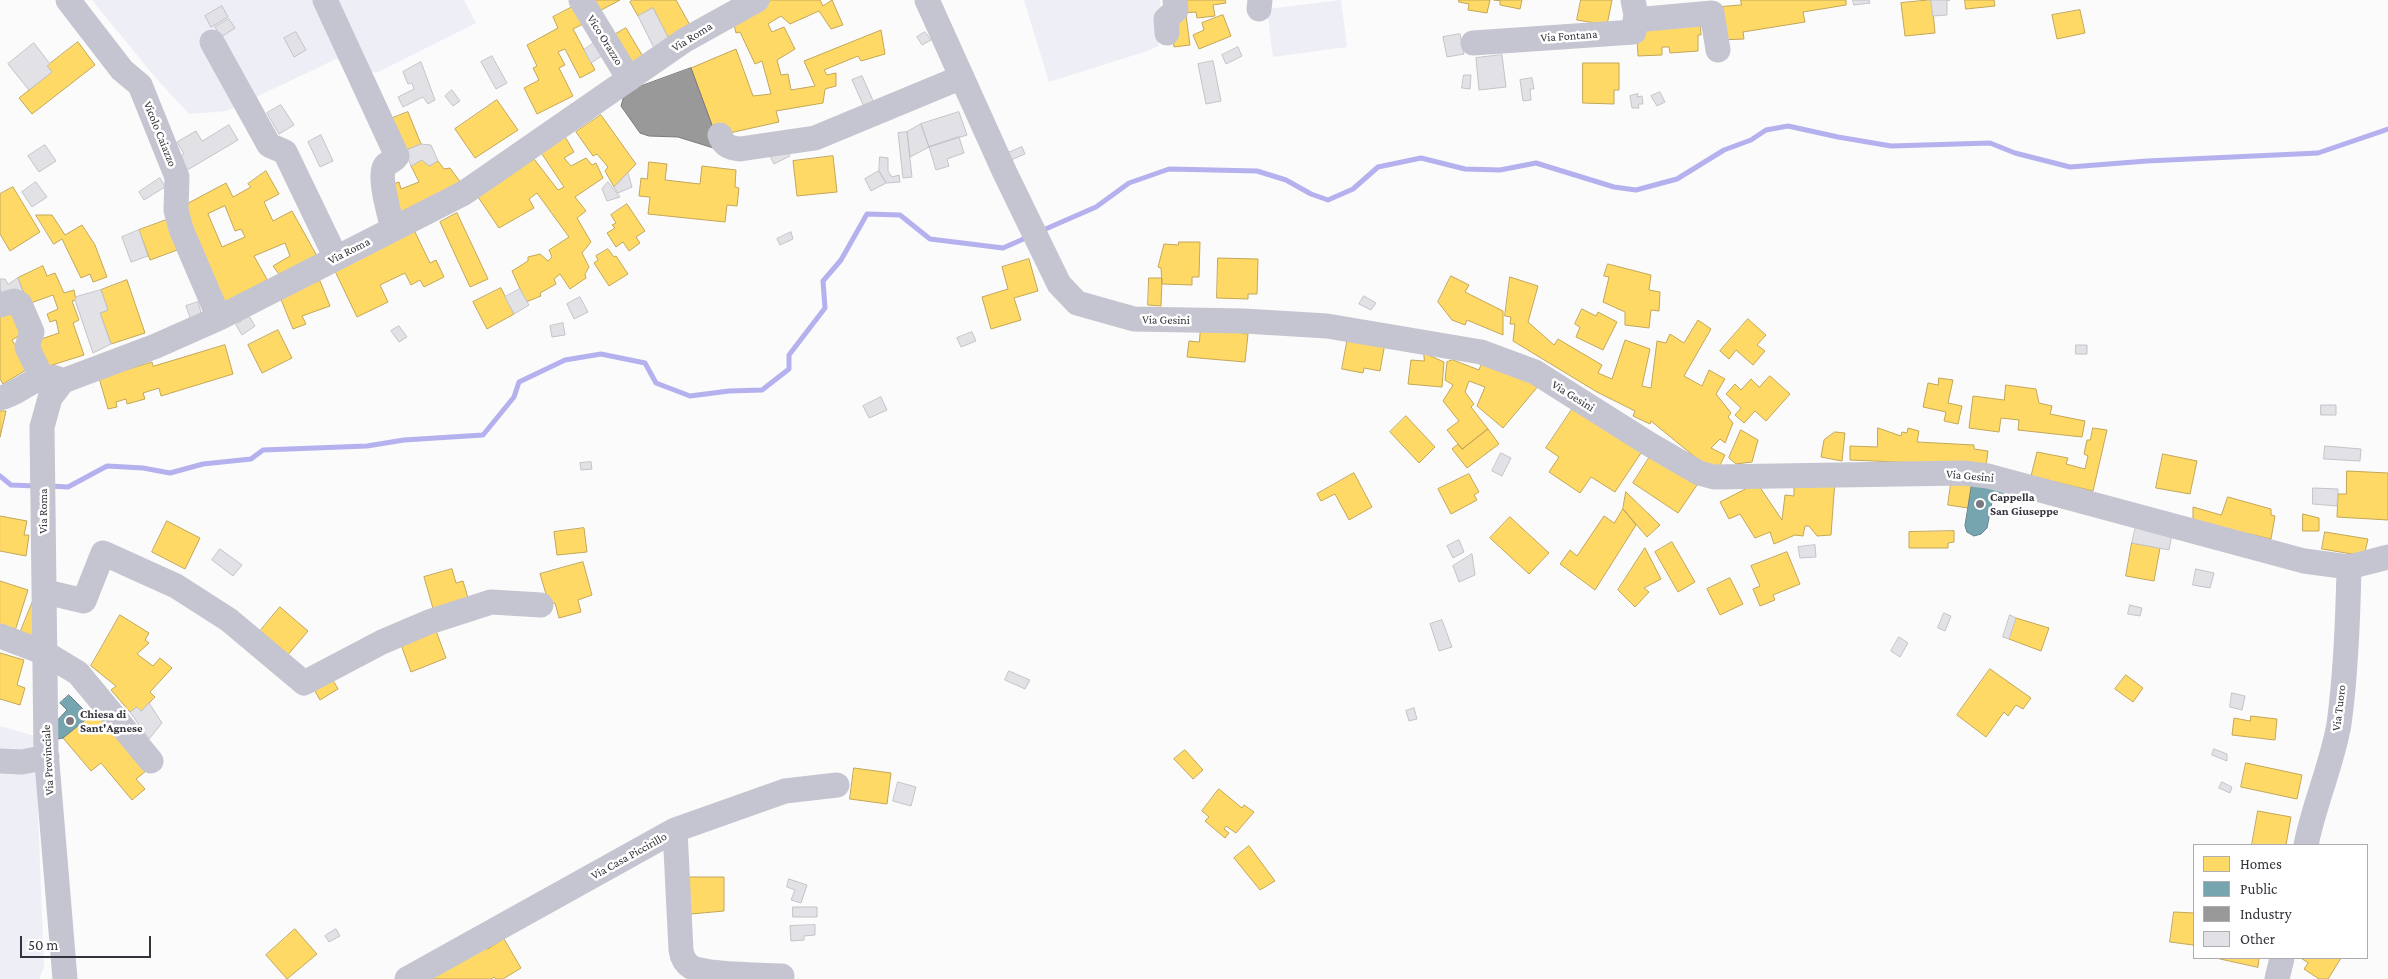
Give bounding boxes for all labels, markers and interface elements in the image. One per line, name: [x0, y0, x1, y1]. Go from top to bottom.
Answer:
street label: Vico Orazzo: [584, 12, 626, 68]
street label: Via Roma: [669, 19, 715, 55]
street label: Via Fontana: [1540, 27, 1598, 45]
street label: Vicolo Caiazzo: [140, 99, 180, 169]
street label: Via Roma: [326, 234, 372, 268]
street label: Via Gesini: [1142, 312, 1190, 328]
street label: Via Gesini: [1549, 377, 1597, 415]
street label: Via Gesini: [1946, 467, 1994, 485]
street label: Via Roma: [36, 488, 50, 534]
place label: Cappella San Giuseppe: [1990, 490, 2058, 518]
marker: Cappella San Giuseppe: [1974, 498, 1986, 510]
street label: Via Tuoro: [2329, 684, 2349, 732]
place label: Chiesa di Sant'Agnese: [80, 707, 142, 735]
marker: Chiesa di Sant'Agnese: [64, 715, 76, 727]
street label: Via Provinciale: [39, 724, 57, 796]
street label: Via Casa Piccirillo: [589, 829, 669, 883]
legend: [2193, 844, 2368, 959]
text: Homes: [2240, 856, 2282, 872]
text: Public: [2240, 881, 2277, 897]
text: Industry: [2240, 906, 2292, 922]
scale bar: [22, 926, 154, 958]
text: Other: [2240, 931, 2275, 947]
text: 50 m: [28, 937, 58, 953]

